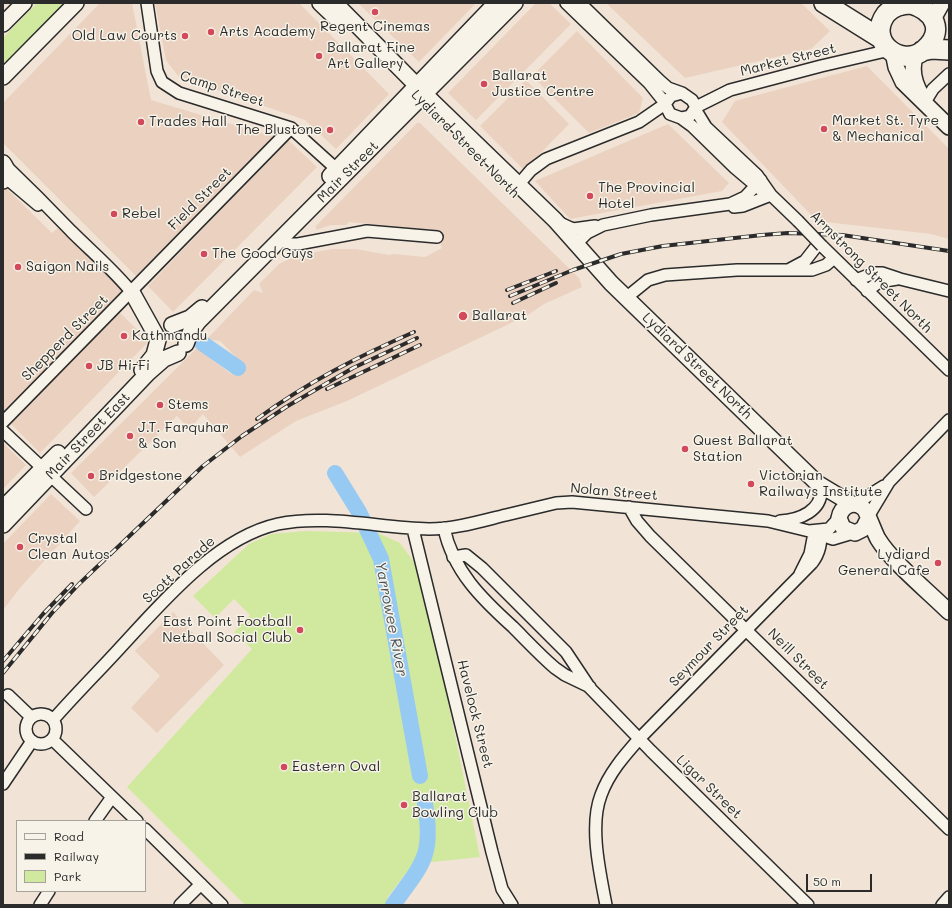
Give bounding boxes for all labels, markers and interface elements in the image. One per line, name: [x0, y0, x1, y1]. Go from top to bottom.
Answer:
marker: Regent Cinemas: [370, 7, 380, 17]
place label: Regent Cinemas: [320, 19, 430, 35]
place label: Arts Academy: [219, 24, 316, 40]
marker: Arts Academy: [206, 27, 216, 37]
place label: Old Law Courts: [72, 28, 177, 44]
marker: Old Law Courts: [180, 31, 190, 41]
place label: Ballarat Fine Art Gallery: [327, 40, 415, 72]
street label: Market Street: [738, 40, 838, 80]
marker: Ballarat Fine Art Gallery: [314, 51, 324, 61]
street label: Camp Street: [178, 67, 266, 111]
place label: Ballarat Justice Centre: [492, 68, 594, 100]
marker: Ballarat Justice Centre: [479, 79, 489, 89]
street label: Lydiard Street North: [408, 87, 522, 201]
place label: Market St. Tyre & Mechanical: [832, 113, 939, 146]
place label: Trades Hall: [149, 114, 227, 130]
marker: Trades Hall: [136, 117, 146, 127]
place label: The Blustone: [236, 122, 322, 138]
marker: Market St. Tyre & Mechanical: [819, 124, 829, 134]
marker: The Blustone: [325, 125, 335, 135]
street label: Mair Street: [314, 138, 382, 206]
street label: Field Street: [165, 164, 235, 234]
place label: The Provincial Hotel: [598, 180, 695, 212]
marker: The Provincial Hotel: [585, 191, 595, 201]
place label: Rebel: [122, 206, 161, 222]
street label: Armstrong Street North: [807, 208, 935, 336]
marker: Rebel: [109, 209, 119, 219]
place label: The Good Guys: [212, 246, 313, 262]
marker: The Good Guys: [199, 249, 209, 259]
place label: Saigon Nails: [26, 259, 109, 275]
marker: Saigon Nails: [13, 262, 23, 272]
street label: Shepperd Street: [18, 291, 112, 385]
place label: Ballarat: [472, 308, 527, 324]
street label: Lydiard Street North: [639, 309, 755, 423]
marker: Ballarat: [457, 310, 469, 322]
place label: Kathmandu: [132, 328, 207, 344]
marker: Kathmandu: [119, 331, 129, 341]
place label: JB Hi-Fi: [97, 358, 150, 374]
marker: JB Hi-Fi: [84, 361, 94, 371]
street label: Mair Street East: [42, 389, 134, 483]
place label: Stems: [168, 397, 209, 413]
marker: Stems: [155, 400, 165, 410]
place label: J.T. Farquhar & Son: [138, 420, 229, 452]
marker: J.T. Farquhar & Son: [125, 431, 135, 441]
place label: Quest Ballarat Station: [693, 433, 793, 466]
marker: Quest Ballarat Station: [680, 444, 690, 454]
place label: Bridgestone: [99, 468, 182, 484]
place label: Victorian Railways Institute: [759, 468, 882, 500]
marker: Bridgestone: [86, 471, 96, 481]
marker: Victorian Railways Institute: [746, 479, 756, 489]
street label: Nolan Street: [570, 480, 658, 504]
place label: Crystal Clean Autos: [28, 531, 110, 564]
street label: Scott Parade: [139, 533, 219, 607]
marker: Crystal Clean Autos: [15, 542, 25, 552]
place label: Lydiard General Cafe: [838, 547, 930, 580]
marker: Lydiard General Cafe: [933, 558, 943, 568]
water label: Yarrowee River: [371, 560, 411, 678]
street label: Seymour Street: [666, 602, 752, 690]
place label: East Point Football Netball Social Club: [162, 614, 292, 646]
marker: East Point Football Netball Social Club: [295, 625, 305, 635]
street label: Neill Street: [764, 625, 832, 693]
street label: Havelock Street: [453, 658, 497, 770]
street label: Ligar Street: [673, 752, 745, 822]
place label: Eastern Oval: [292, 759, 380, 775]
marker: Eastern Oval: [279, 762, 289, 772]
place label: Ballarat Bowling Club: [412, 789, 498, 822]
marker: Ballarat Bowling Club: [399, 800, 409, 810]
legend: [16, 820, 146, 892]
text: Road: [54, 828, 84, 844]
text: Railway: [54, 848, 99, 864]
scale bar: [808, 866, 874, 892]
text: Park: [54, 868, 81, 884]
text: 50 m: [813, 873, 841, 889]

